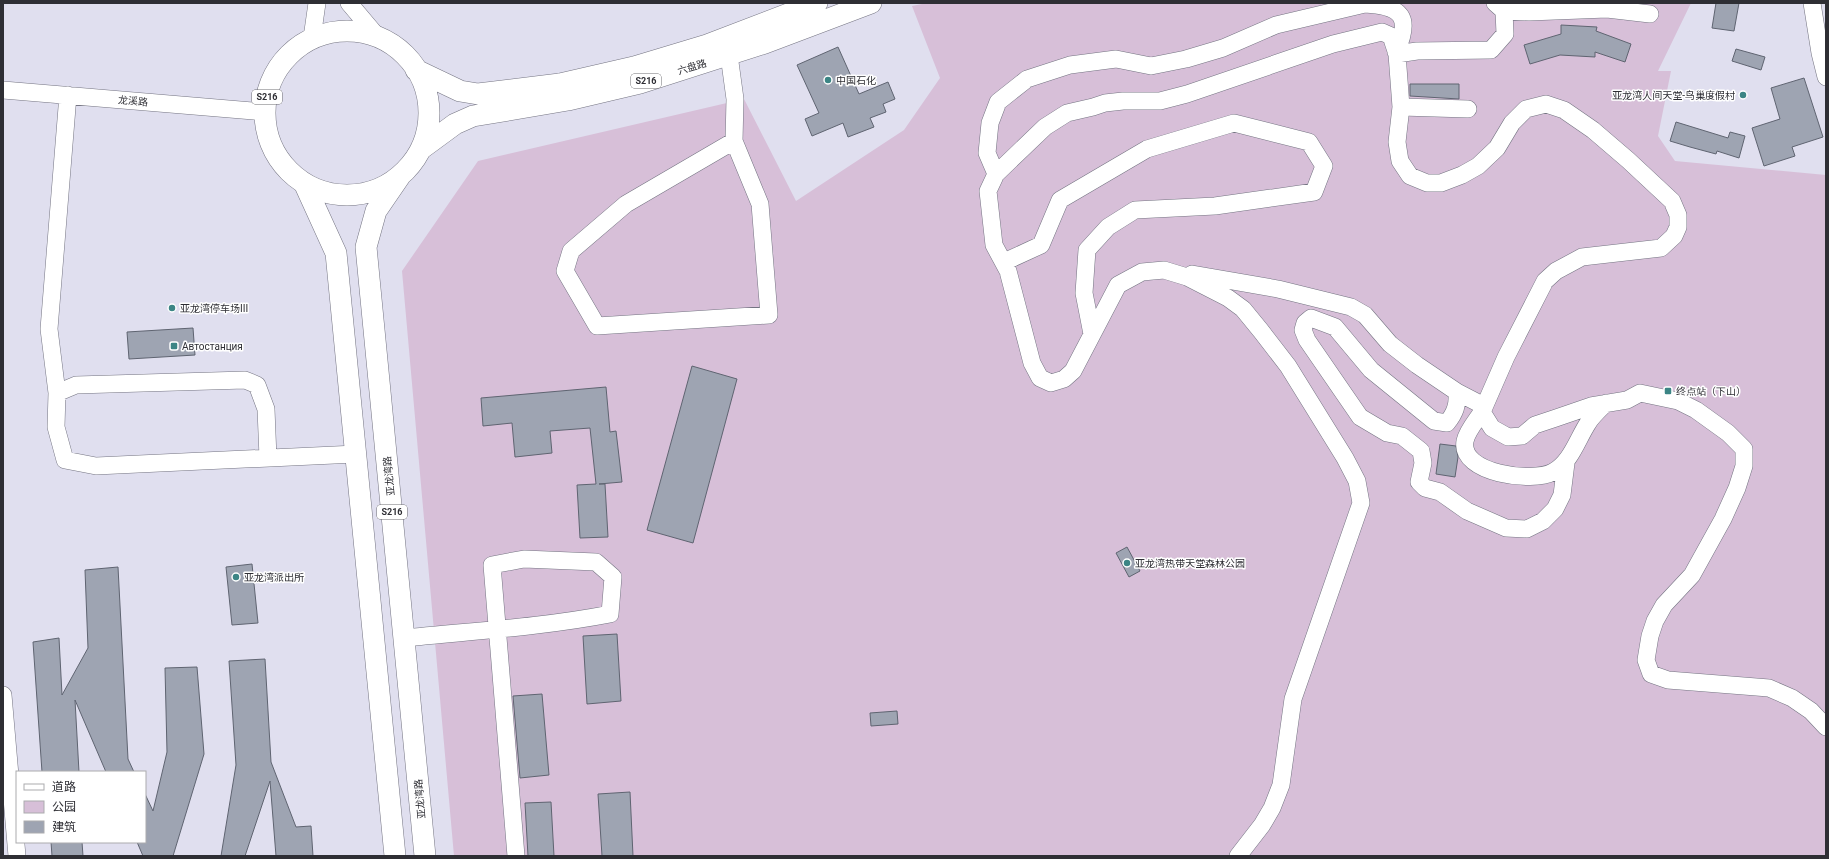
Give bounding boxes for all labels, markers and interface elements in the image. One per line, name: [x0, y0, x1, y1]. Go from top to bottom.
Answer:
street label: 六盘路: [676, 57, 708, 77]
road number: S216: [631, 74, 661, 88]
marker: 中国石化: [823, 75, 833, 85]
place label: 中国石化: [836, 75, 876, 86]
road number: S216: [252, 90, 282, 104]
place label: 亚龙湾人间天堂-鸟巢度假村: [1612, 90, 1735, 101]
marker: 亚龙湾人间天堂-鸟巢度假村: [1738, 90, 1748, 100]
street label: 龙溪路: [118, 94, 148, 108]
marker: 亚龙湾停车场III: [167, 303, 177, 313]
place label: 亚龙湾停车场III: [180, 303, 248, 314]
marker: Автостанция: [169, 341, 179, 351]
place label: Автостанция: [182, 341, 243, 352]
marker: 终点站（下山）: [1663, 386, 1673, 396]
place label: 终点站（下山）: [1676, 386, 1746, 397]
street label: 亚龙湾路: [381, 456, 397, 496]
road number: S216: [377, 505, 407, 519]
marker: 亚龙湾热带天堂森林公园: [1122, 558, 1132, 568]
place label: 亚龙湾热带天堂森林公园: [1135, 558, 1245, 569]
marker: 亚龙湾派出所: [231, 572, 241, 582]
place label: 亚龙湾派出所: [244, 572, 304, 583]
legend: [16, 771, 146, 843]
street label: 亚龙湾路: [413, 779, 427, 819]
text: 道路: [52, 780, 76, 794]
text: 公园: [52, 800, 76, 814]
text: 建筑: [52, 820, 76, 834]

